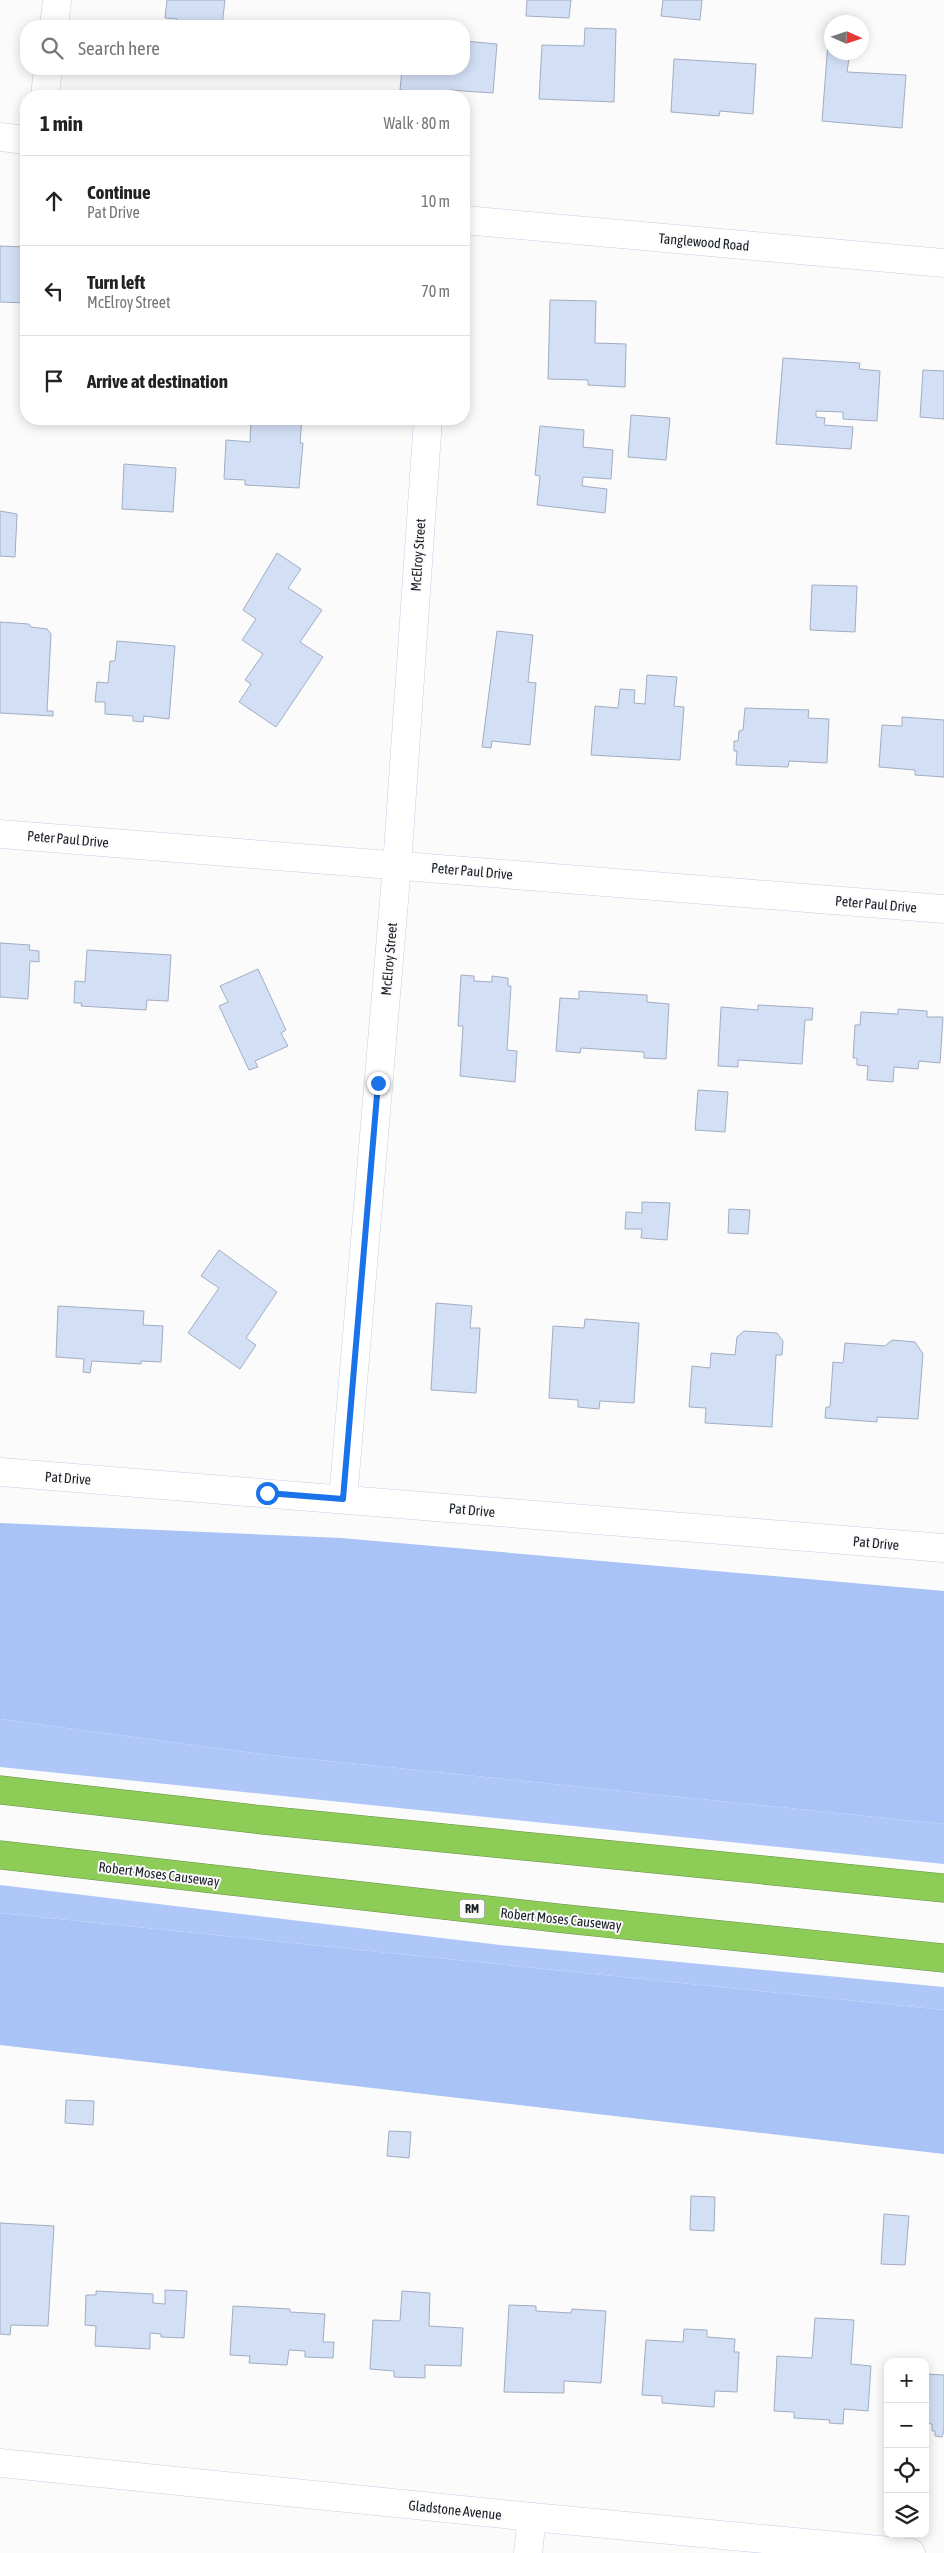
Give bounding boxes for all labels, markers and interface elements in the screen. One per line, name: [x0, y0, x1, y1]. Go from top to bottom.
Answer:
north arrow: [824, 15, 869, 60]
search box: [20, 20, 470, 75]
icon: search: [38, 34, 66, 62]
text: Search here: [78, 37, 160, 59]
text: 1 min: [40, 111, 83, 135]
text: Walk · 80 m: [384, 114, 450, 132]
text: Continue: [87, 181, 151, 203]
icon: ahead: [40, 187, 68, 215]
text: 10 m: [421, 192, 450, 210]
text: Pat Drive: [87, 203, 140, 221]
street label: Tanglewood Road: [658, 230, 750, 254]
text: Turn left: [87, 271, 145, 293]
icon: left: [40, 277, 68, 305]
text: 70 m: [421, 282, 450, 300]
text: McElroy Street: [87, 293, 171, 311]
icon: arrive: [40, 367, 68, 395]
text: Arrive at destination: [87, 370, 228, 392]
street label: McElroy Street: [407, 518, 429, 592]
street label: Peter Paul Drive: [26, 827, 110, 851]
street label: Peter Paul Drive: [430, 859, 514, 883]
street label: Peter Paul Drive: [834, 892, 918, 916]
street label: McElroy Street: [378, 922, 400, 996]
route end: [367, 1072, 390, 1095]
street label: Pat Drive: [44, 1468, 92, 1488]
route start: [256, 1482, 279, 1505]
street label: Pat Drive: [448, 1500, 496, 1520]
street label: Pat Drive: [852, 1533, 900, 1553]
street label: Robert Moses Causeway: [98, 1859, 221, 1889]
road number: RM: [460, 1900, 484, 1918]
street label: Robert Moses Causeway: [500, 1905, 623, 1933]
map controls: [884, 2358, 929, 2538]
button: +: [884, 2358, 929, 2403]
button: −: [884, 2403, 929, 2448]
button: locate: [884, 2448, 929, 2493]
button: layers: [884, 2493, 929, 2538]
street label: Gladstone Avenue: [408, 2497, 502, 2523]

